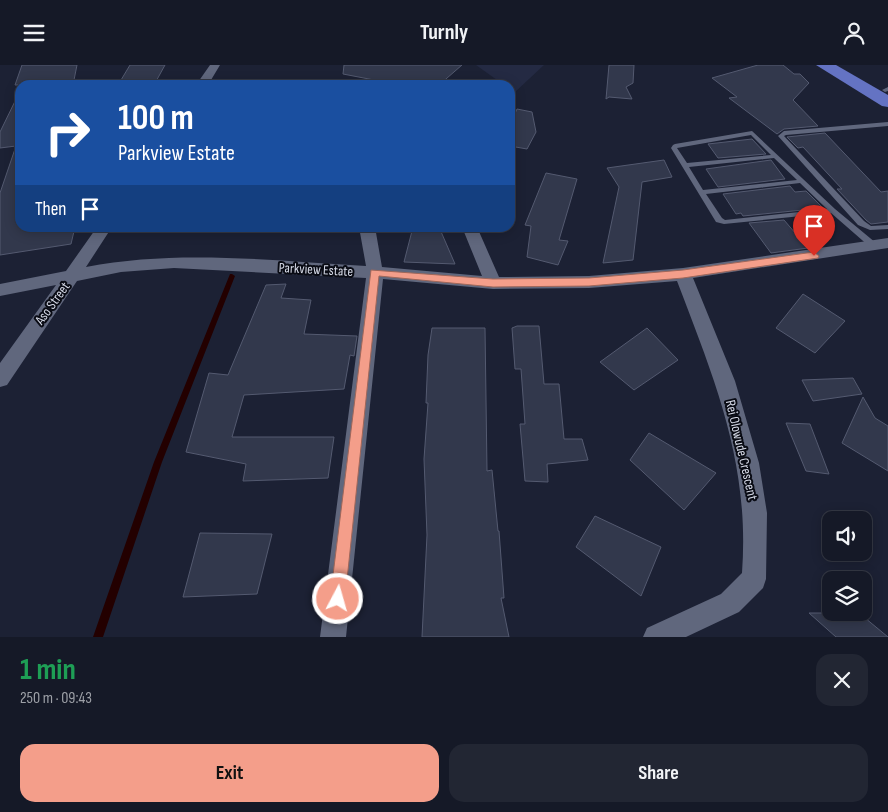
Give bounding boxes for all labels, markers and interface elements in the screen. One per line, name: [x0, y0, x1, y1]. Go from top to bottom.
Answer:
icon: menu: [20, 19, 48, 47]
text: Turnly: [420, 19, 468, 46]
icon: person: [840, 19, 868, 47]
text: 100 m: [118, 97, 194, 140]
icon: right: [35, 100, 100, 165]
text: Parkview Estate: [118, 140, 235, 167]
icon: arrive: [76, 195, 104, 223]
text: Then: [35, 198, 66, 221]
pin: [793, 205, 835, 256]
icon: arrive: [800, 212, 828, 240]
street label: Parkview Estate: [278, 259, 354, 280]
street label: Aso Street: [31, 279, 74, 329]
street label: Rei Olowude Crescent: [722, 398, 761, 502]
map controls: [822, 511, 872, 621]
button: sound: [822, 511, 872, 561]
button: layers: [822, 571, 872, 621]
position arrow: [311, 572, 363, 624]
text: 1 min: [20, 652, 76, 688]
button: close: [816, 654, 868, 706]
text: 250 m · 09:43: [20, 689, 92, 708]
button: Exit: [20, 744, 439, 802]
button: Share: [449, 744, 868, 802]

